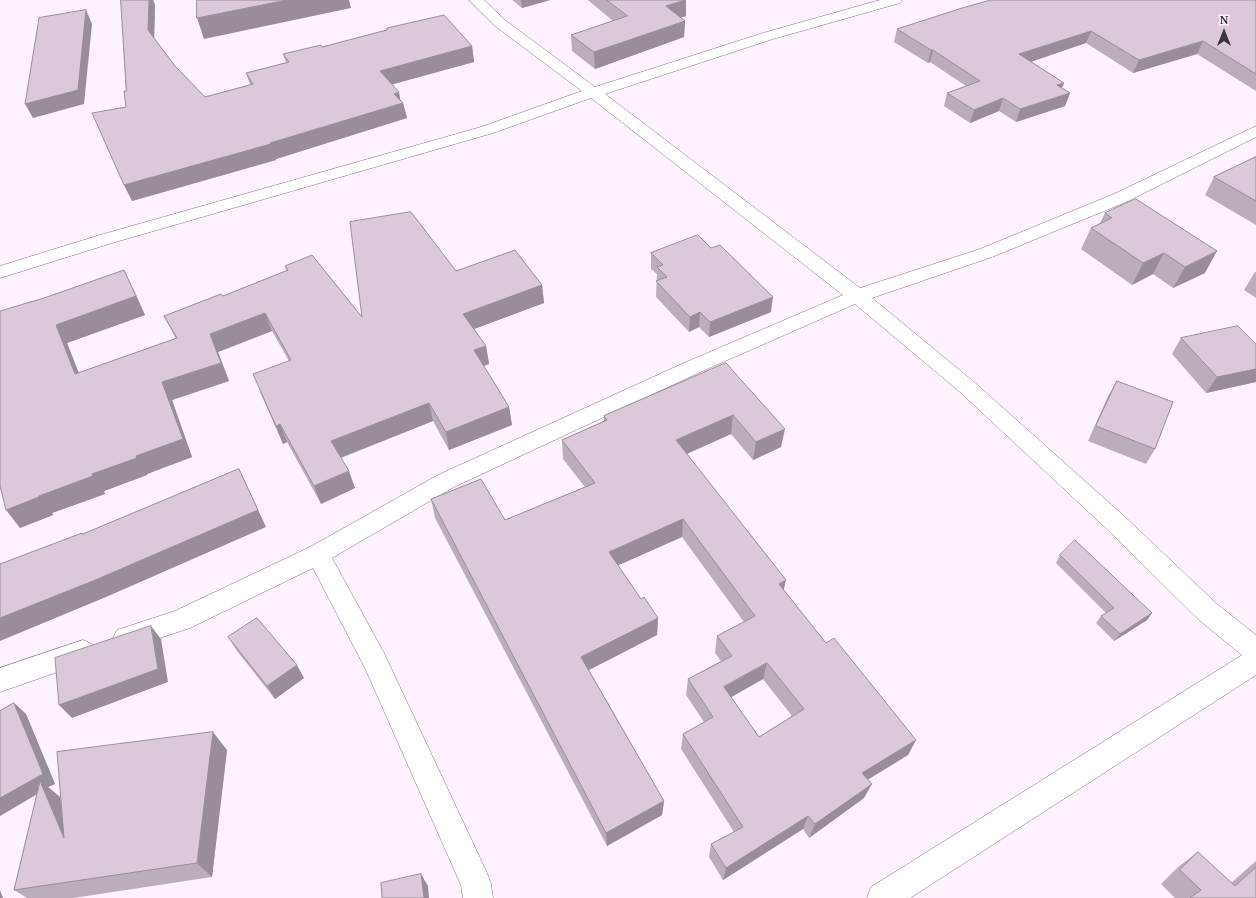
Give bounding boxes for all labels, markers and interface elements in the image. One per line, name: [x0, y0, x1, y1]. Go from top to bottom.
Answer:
north arrow: [1204, 12, 1244, 52]
text: N: [1220, 12, 1228, 27]

